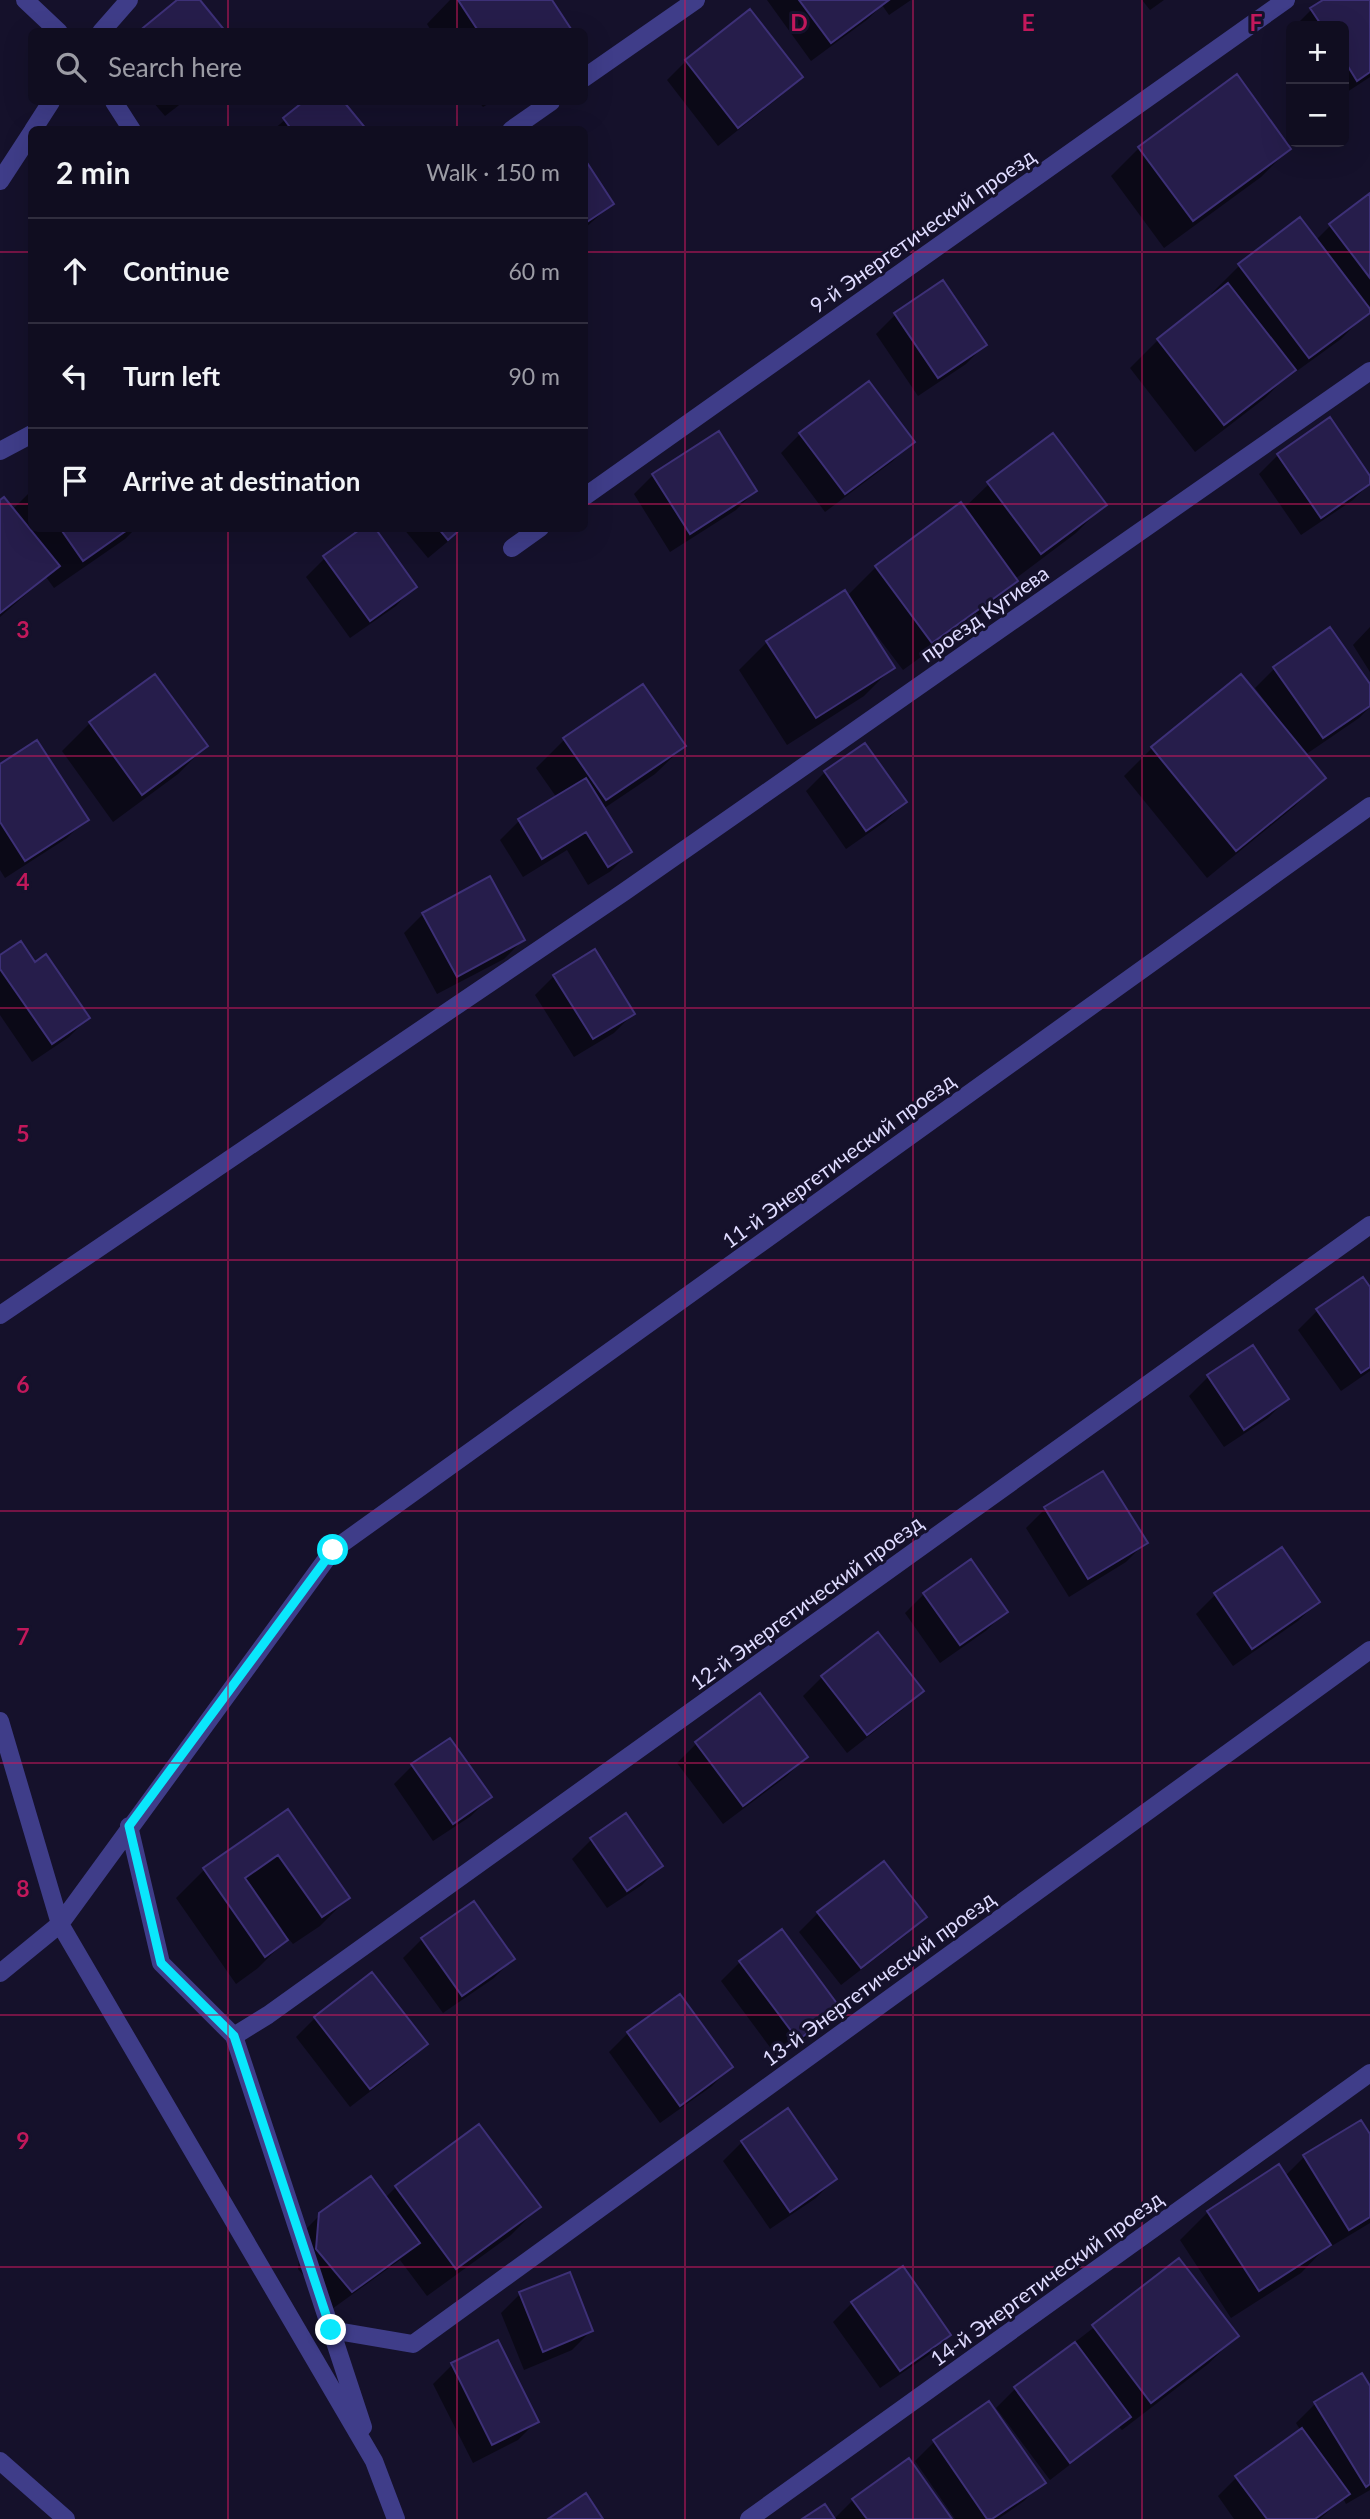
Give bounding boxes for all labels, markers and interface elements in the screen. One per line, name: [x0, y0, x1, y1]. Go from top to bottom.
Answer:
text: D: [790, 8, 808, 36]
text: E: [1021, 8, 1035, 36]
text: F: [1249, 8, 1263, 36]
map controls: [1286, 21, 1349, 147]
button: +: [1286, 21, 1349, 84]
search box: [28, 28, 588, 105]
icon: search: [52, 48, 90, 86]
text: Search here: [108, 51, 242, 83]
button: −: [1286, 84, 1349, 147]
street label: 9-й Энергетический проезд: [805, 143, 1039, 317]
text: 2 min: [56, 154, 130, 190]
text: Walk · 150 m: [426, 158, 560, 186]
icon: ahead: [56, 252, 94, 290]
text: Continue: [123, 255, 229, 287]
text: 60 m: [509, 257, 560, 285]
icon: left: [56, 357, 94, 395]
text: Turn left: [123, 360, 220, 392]
text: 90 m: [509, 362, 560, 390]
icon: arrive: [56, 462, 94, 500]
text: Arrive at destination: [123, 465, 360, 497]
street label: проезд Кугиева: [915, 560, 1053, 666]
text: 3: [16, 615, 30, 643]
text: 4: [16, 867, 30, 895]
street label: 11-й Энергетический проезд: [717, 1067, 959, 1253]
text: 5: [16, 1119, 30, 1147]
text: 6: [16, 1370, 30, 1398]
street label: 12-й Энергетический проезд: [685, 1509, 927, 1695]
route start: [317, 1534, 348, 1565]
text: 7: [16, 1622, 30, 1650]
text: 8: [16, 1874, 30, 1902]
street label: 13-й Энергетический проезд: [757, 1885, 999, 2071]
text: 9: [16, 2126, 30, 2154]
street label: 14-й Энергетический проезд: [925, 2185, 1167, 2371]
route end: [315, 2314, 346, 2345]

